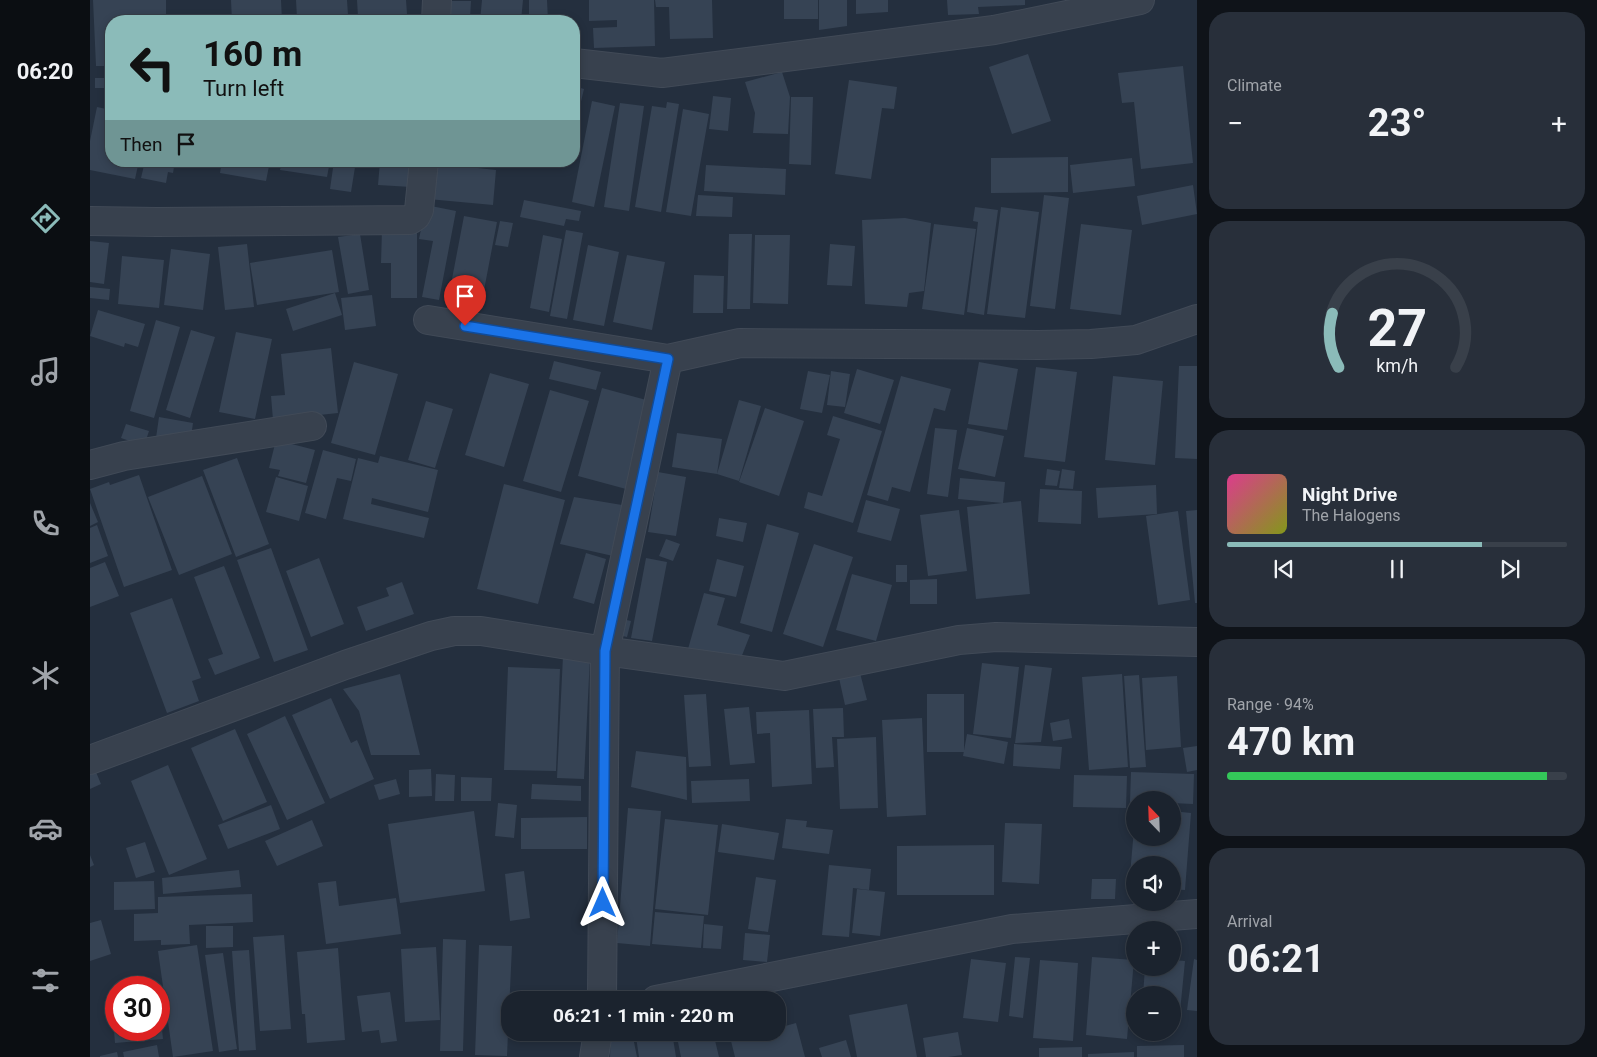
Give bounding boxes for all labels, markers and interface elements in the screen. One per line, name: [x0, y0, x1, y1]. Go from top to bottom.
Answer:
text: 160 m: [203, 34, 302, 75]
icon: left: [120, 35, 185, 100]
text: 06:20: [17, 59, 73, 84]
text: Turn left: [203, 76, 284, 101]
text: Climate: [1227, 76, 1282, 95]
text: 23°: [1368, 101, 1426, 145]
text: −: [1227, 107, 1243, 140]
text: +: [1551, 107, 1567, 140]
icon: arrive: [172, 130, 200, 158]
text: Then: [120, 133, 162, 156]
icon: directions: [28, 201, 63, 236]
pin: [444, 275, 486, 326]
icon: arrive: [451, 282, 479, 310]
text: 27: [1367, 298, 1427, 359]
icon: music: [28, 354, 63, 389]
text: km/h: [1376, 355, 1418, 376]
text: Night Drive: [1302, 483, 1397, 506]
icon: phone: [28, 506, 63, 541]
text: The Halogens: [1302, 506, 1401, 525]
icon: previous: [1270, 555, 1298, 583]
icon: pause: [1383, 555, 1411, 583]
icon: next: [1496, 555, 1524, 583]
icon: climate: [28, 658, 63, 693]
text: Range · 94%: [1227, 695, 1314, 714]
text: 470 km: [1227, 720, 1355, 764]
north arrow: [1126, 791, 1181, 846]
map controls: [1126, 791, 1181, 1041]
icon: car: [28, 811, 63, 846]
button: sound: [1126, 856, 1181, 911]
position arrow: [576, 876, 628, 928]
text: Arrival: [1227, 912, 1272, 931]
button: +: [1126, 921, 1181, 976]
text: 06:21: [1227, 937, 1325, 981]
icon: filters: [28, 963, 63, 998]
speed limit sign: 30: [105, 976, 170, 1041]
button: −: [1126, 986, 1181, 1041]
text: 06:21 · 1 min · 220 m: [553, 1004, 734, 1027]

